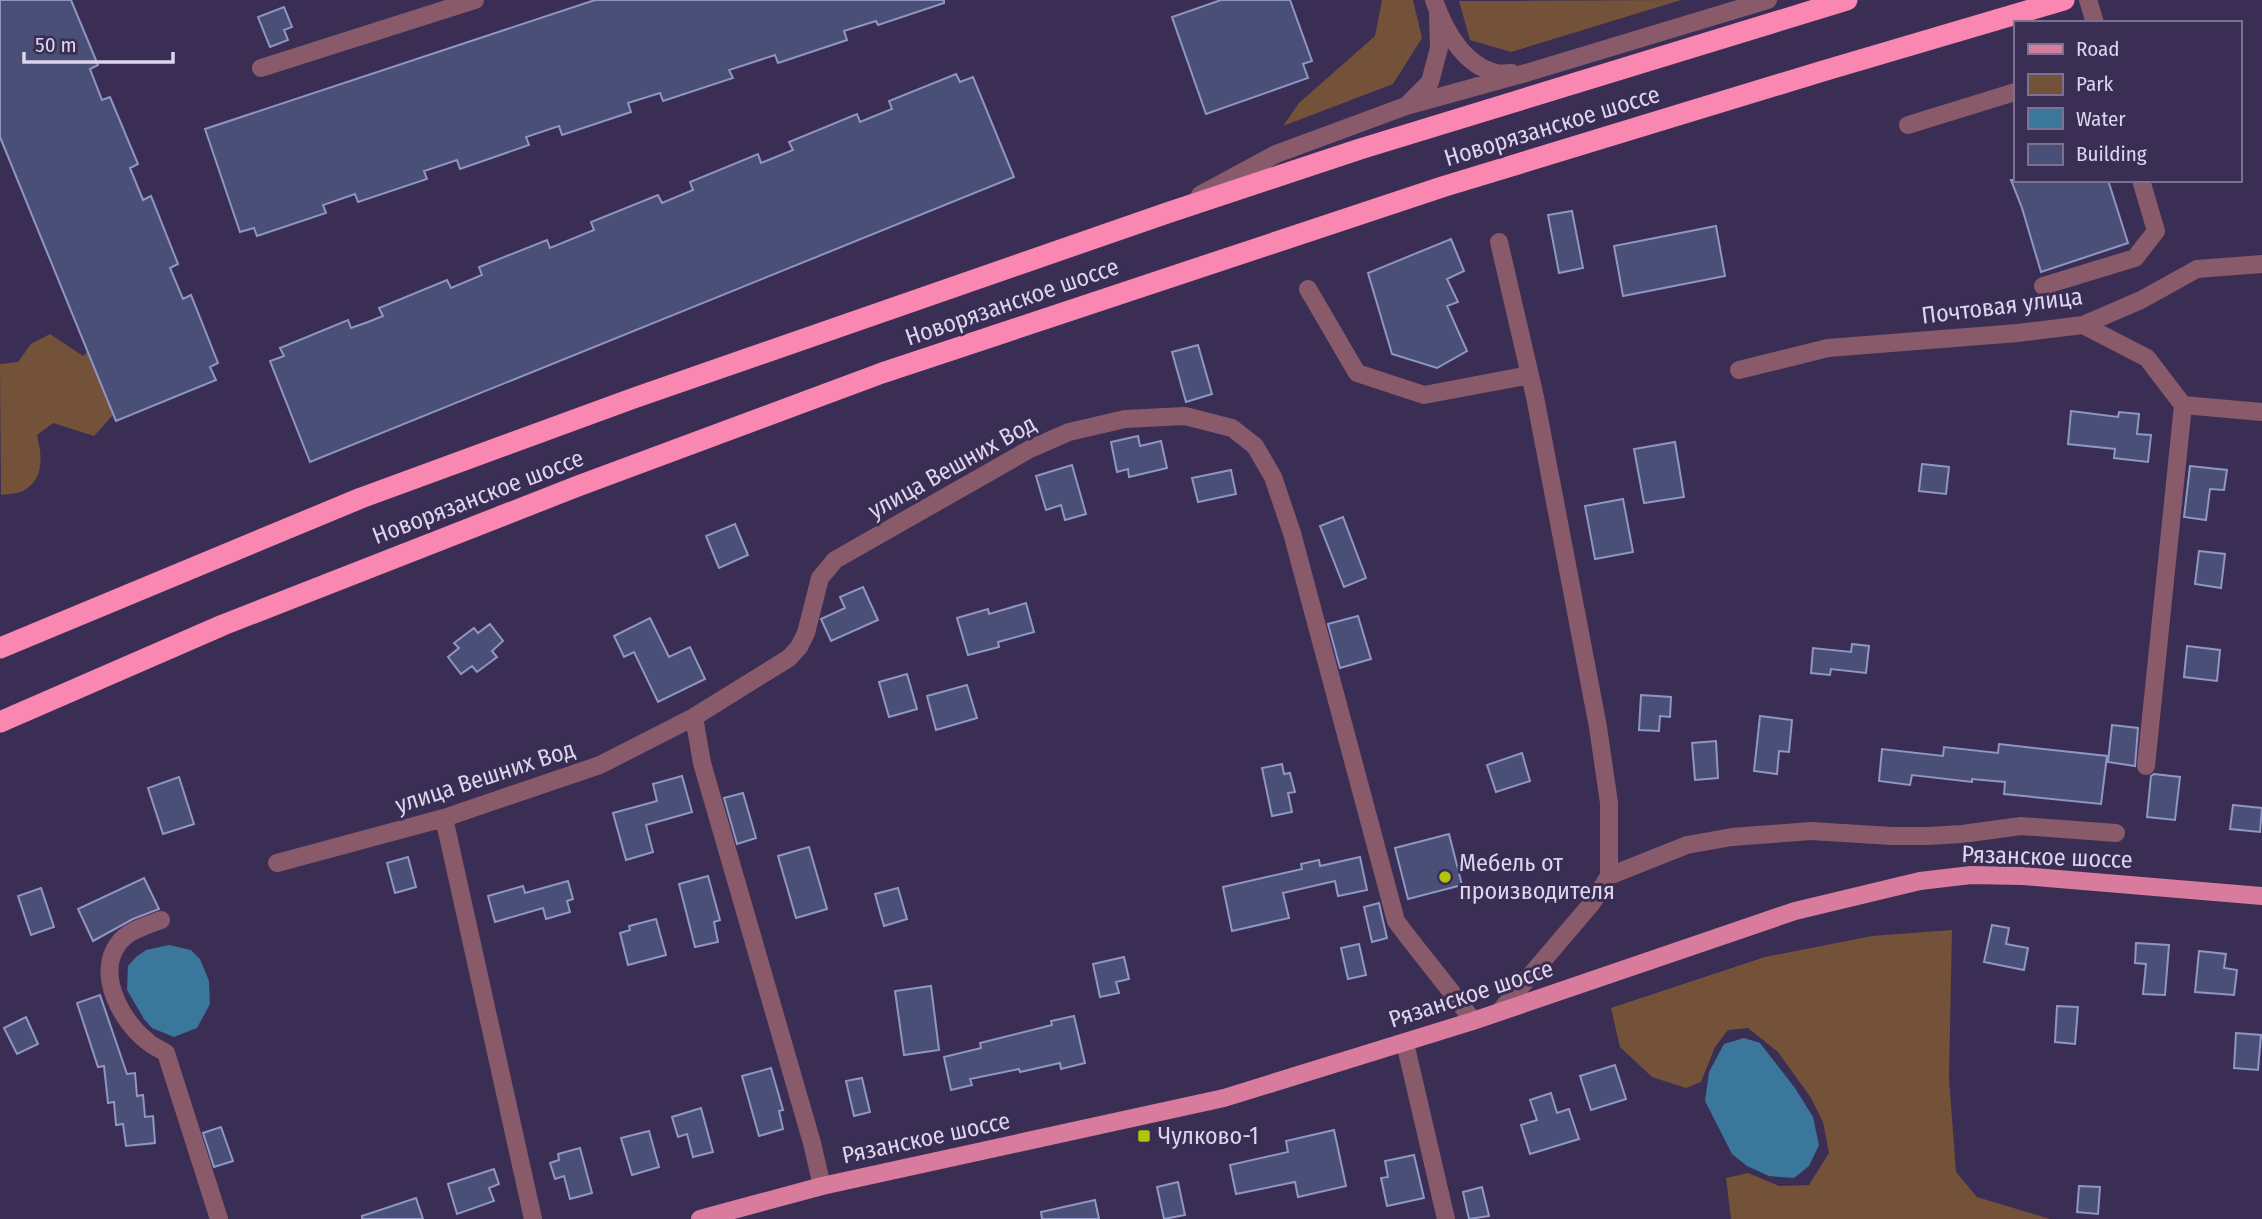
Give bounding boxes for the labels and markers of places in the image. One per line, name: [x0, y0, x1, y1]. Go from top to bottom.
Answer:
place label: Мебель от производителя: [1459, 849, 1615, 905]
marker: Мебель от производителя: [1437, 869, 1453, 885]
place label: Чулково-1: [1158, 1122, 1259, 1150]
marker: Чулково-1: [1136, 1128, 1152, 1144]

